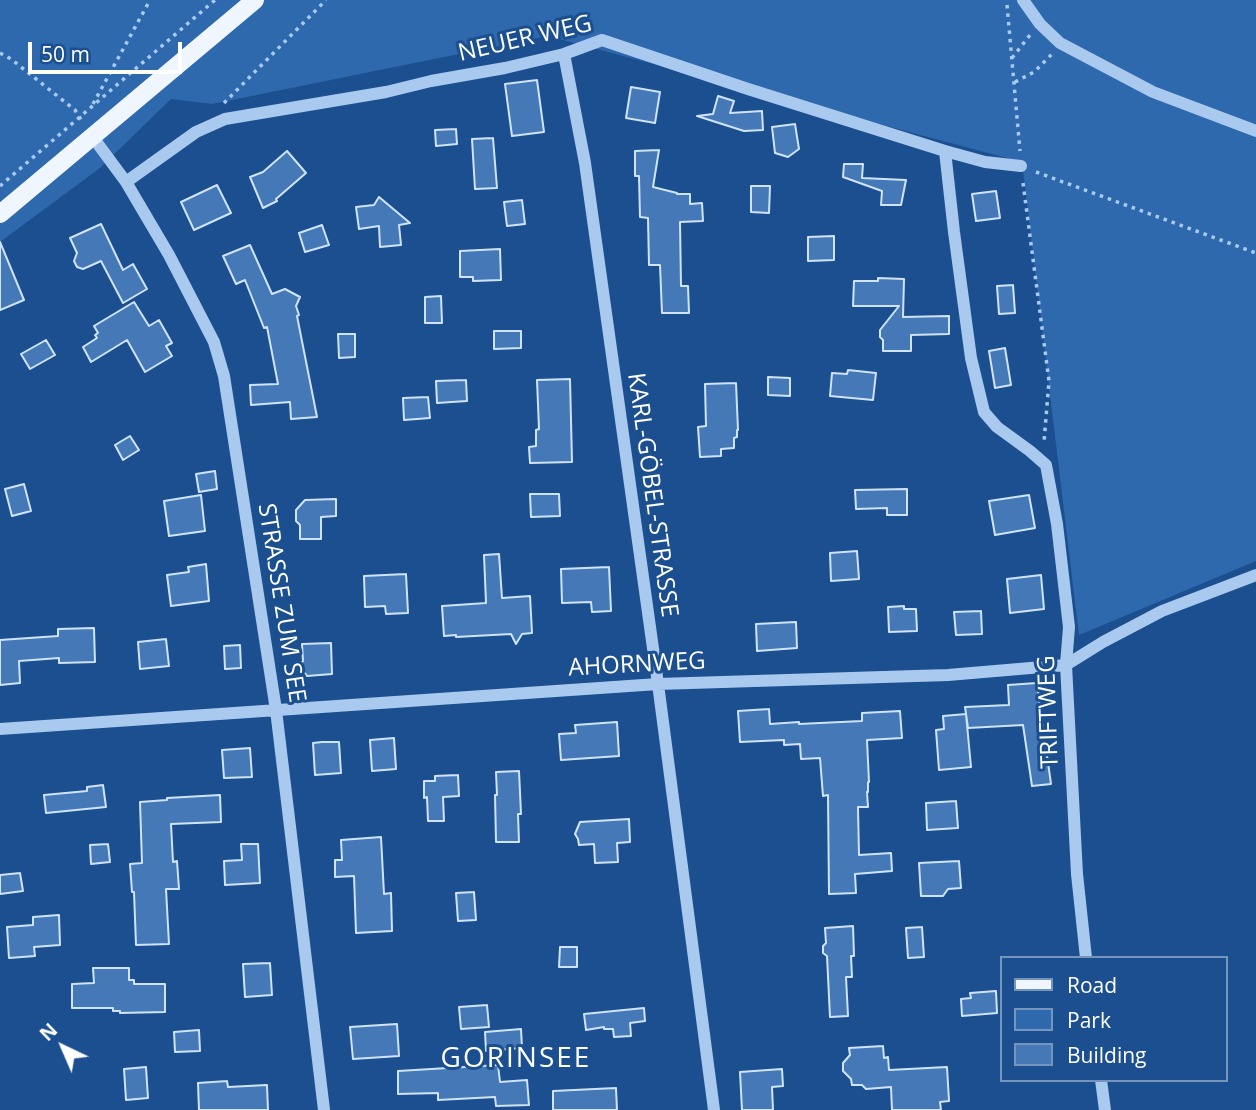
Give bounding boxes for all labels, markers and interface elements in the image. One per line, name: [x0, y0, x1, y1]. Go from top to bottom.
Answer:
street label: NEUER WEG: [455, 10, 595, 68]
scale bar: [32, 28, 186, 72]
text: 50 m: [41, 40, 90, 68]
street label: KARL-GÖBEL-STRASSE: [621, 371, 683, 619]
street label: STRASSE ZUM SEE: [251, 501, 311, 705]
street label: AHORNWEG: [568, 647, 706, 683]
street label: TRIFTWEG: [1033, 655, 1065, 769]
legend: [1000, 956, 1228, 1082]
text: Road: [1067, 971, 1117, 999]
text: Park: [1067, 1006, 1111, 1034]
north arrow: [28, 1012, 98, 1082]
text: N: [34, 1017, 63, 1047]
text: Building: [1067, 1041, 1146, 1069]
district label: GORINSEE: [442, 1042, 590, 1076]

